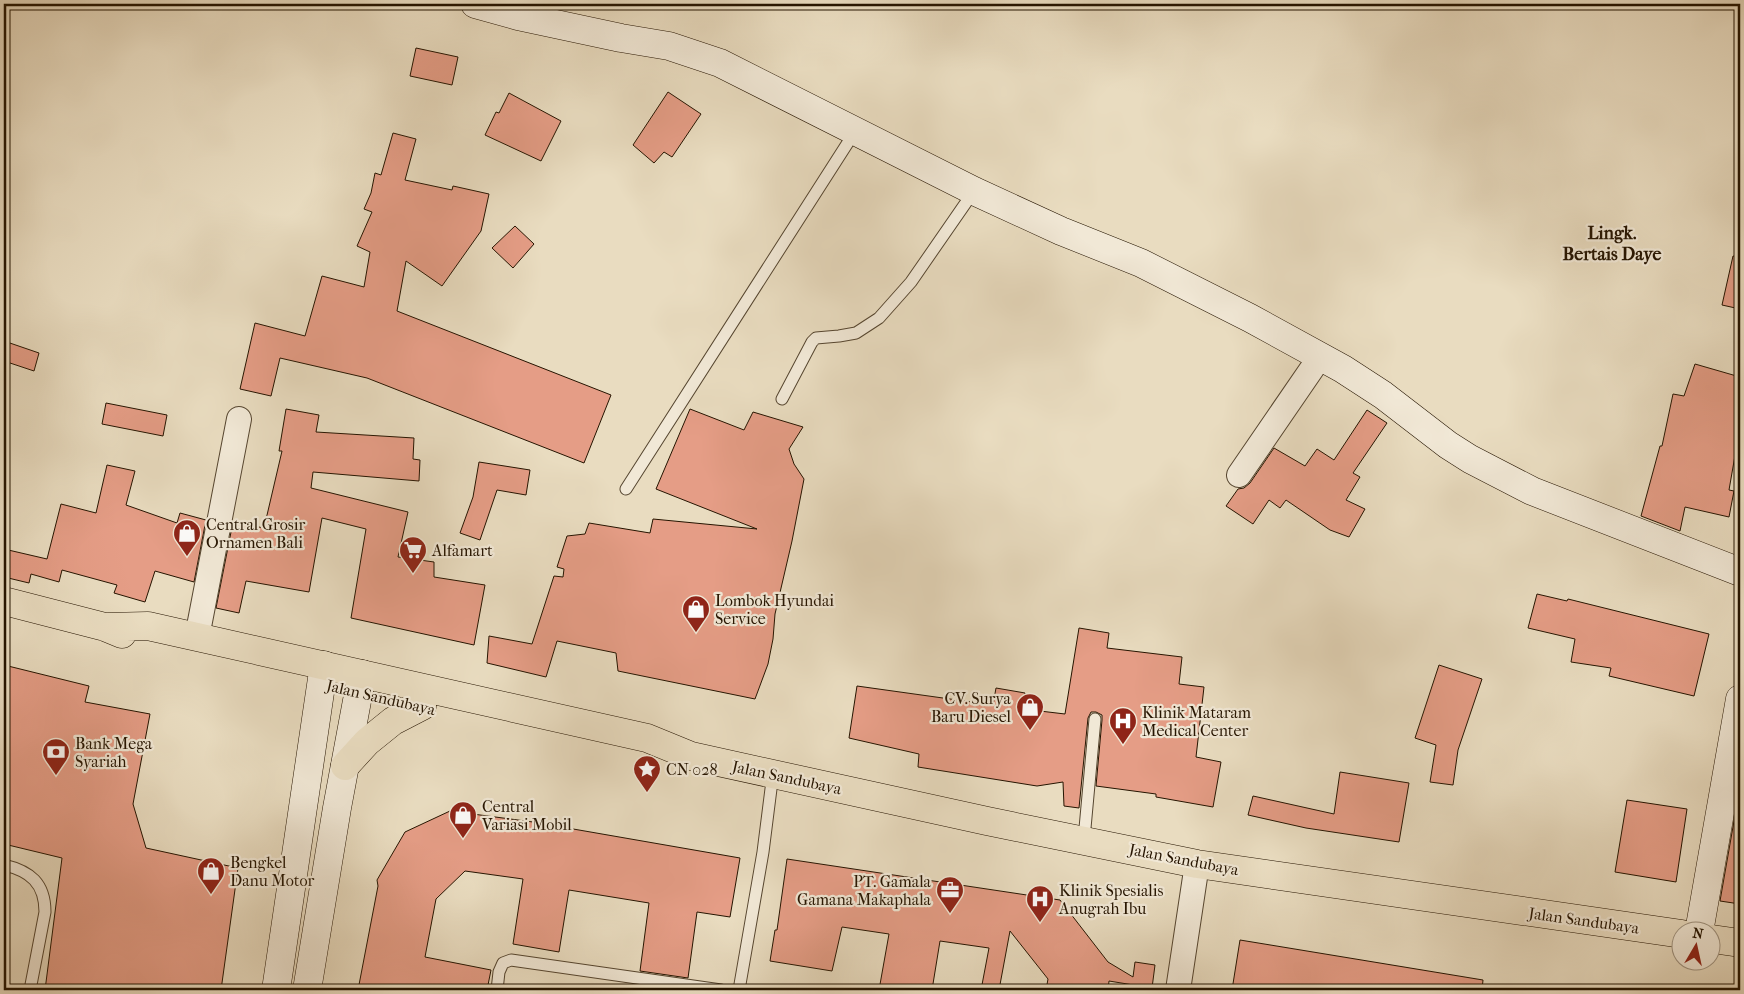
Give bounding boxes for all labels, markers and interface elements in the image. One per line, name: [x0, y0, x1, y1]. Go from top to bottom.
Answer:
district label: Lingk. Bertais Daye: [1563, 223, 1661, 265]
place label: Central Grosir Ornamen Bali: [206, 515, 305, 552]
shop icon: Central Grosir Ornamen Bali: [172, 518, 202, 557]
supermarket icon: Alfamart: [398, 535, 428, 574]
place label: Alfamart: [431, 541, 493, 560]
place label: Lombok Hyundai Service: [715, 591, 834, 628]
shop icon: Lombok Hyundai Service: [681, 594, 711, 633]
street label: Jalan Sandubaya: [323, 675, 438, 719]
place label: CV. Surya Baru Diesel: [931, 689, 1012, 726]
shop icon: CV. Surya Baru Diesel: [1015, 692, 1045, 731]
place label: Klinik Mataram Medical Center: [1142, 703, 1252, 740]
hospital icon: Klinik Mataram Medical Center: [1108, 706, 1138, 745]
place label: Bank Mega Syariah: [75, 734, 153, 771]
bank icon: Bank Mega Syariah: [41, 737, 71, 776]
place icon: CN 028: [632, 754, 662, 793]
street label: Jalan Sandubaya: [728, 756, 844, 798]
place label: CN 028: [666, 760, 717, 779]
place label: Central Variasi Mobil: [481, 797, 572, 834]
shop icon: Central Variasi Mobil: [448, 800, 478, 839]
street label: Jalan Sandubaya: [1125, 839, 1241, 880]
place label: Bengkel Danu Motor: [230, 853, 314, 890]
shop icon: Bengkel Danu Motor: [196, 856, 226, 895]
place label: PT. Gamala Gamana Makaphala: [797, 872, 932, 909]
office icon: PT. Gamala Gamana Makaphala: [935, 875, 965, 914]
place label: Klinik Spesialis Anugrah Ibu: [1058, 881, 1164, 918]
hospital icon: Klinik Spesialis Anugrah Ibu: [1025, 884, 1055, 923]
street label: Jalan Sandubaya: [1525, 903, 1641, 938]
north arrow: [1672, 922, 1722, 972]
text: N: [1691, 924, 1705, 943]

